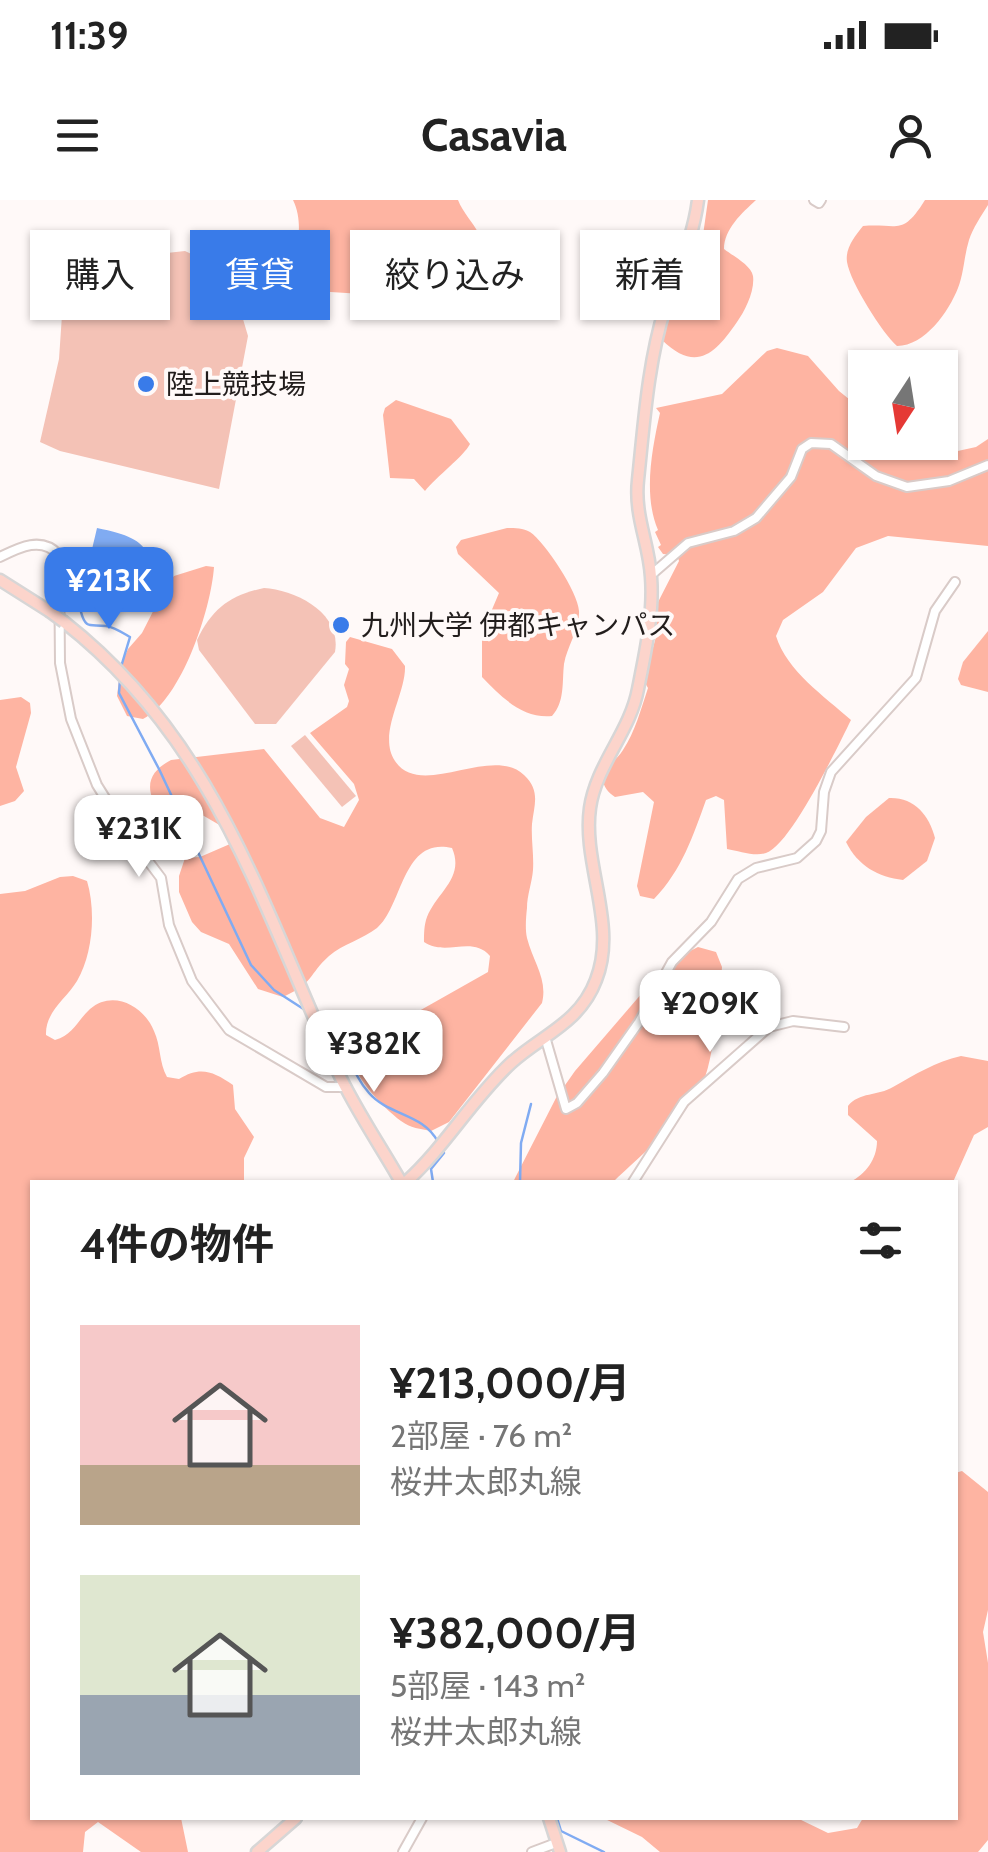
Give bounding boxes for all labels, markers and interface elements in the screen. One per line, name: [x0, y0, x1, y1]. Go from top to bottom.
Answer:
text: 11:39: [50, 12, 128, 59]
icon: menu: [50, 108, 105, 163]
text: Casavia: [421, 108, 567, 162]
icon: person: [883, 108, 938, 163]
chip: 購入: [30, 230, 170, 320]
chip: 賃貸: [190, 230, 330, 320]
chip: 絞り込み: [350, 230, 560, 320]
chip: 新着: [580, 230, 720, 320]
north arrow: [848, 350, 958, 460]
map controls: [848, 350, 958, 460]
place label: 陸上競技場: [166, 367, 306, 401]
marker: 陸上競技場: [135, 373, 157, 395]
pin: ¥213K: [39, 547, 179, 632]
text: ¥213K: [66, 560, 152, 599]
place label: 九州大学 伊都キャンパス: [361, 608, 675, 642]
marker: 九州大学 伊都キャンパス: [330, 614, 352, 636]
pin: ¥231K: [69, 795, 209, 880]
text: ¥231K: [96, 808, 182, 847]
pin: ¥209K: [640, 970, 780, 1055]
text: ¥209K: [662, 983, 758, 1022]
pin: ¥382K: [304, 1010, 444, 1095]
text: ¥382K: [328, 1023, 420, 1062]
icon: filters: [853, 1213, 908, 1268]
text: 4件の物件: [80, 1218, 274, 1270]
text: ¥213,000/月: [390, 1357, 631, 1409]
icon: home: [160, 1365, 280, 1485]
text: 2部屋 · 76 m²: [390, 1416, 572, 1455]
text: 桜井太郎丸線: [390, 1462, 582, 1501]
text: ¥382,000/月: [390, 1607, 640, 1659]
icon: home: [160, 1615, 280, 1735]
text: 5部屋 · 143 m²: [390, 1666, 585, 1705]
text: 桜井太郎丸線: [390, 1712, 582, 1751]

